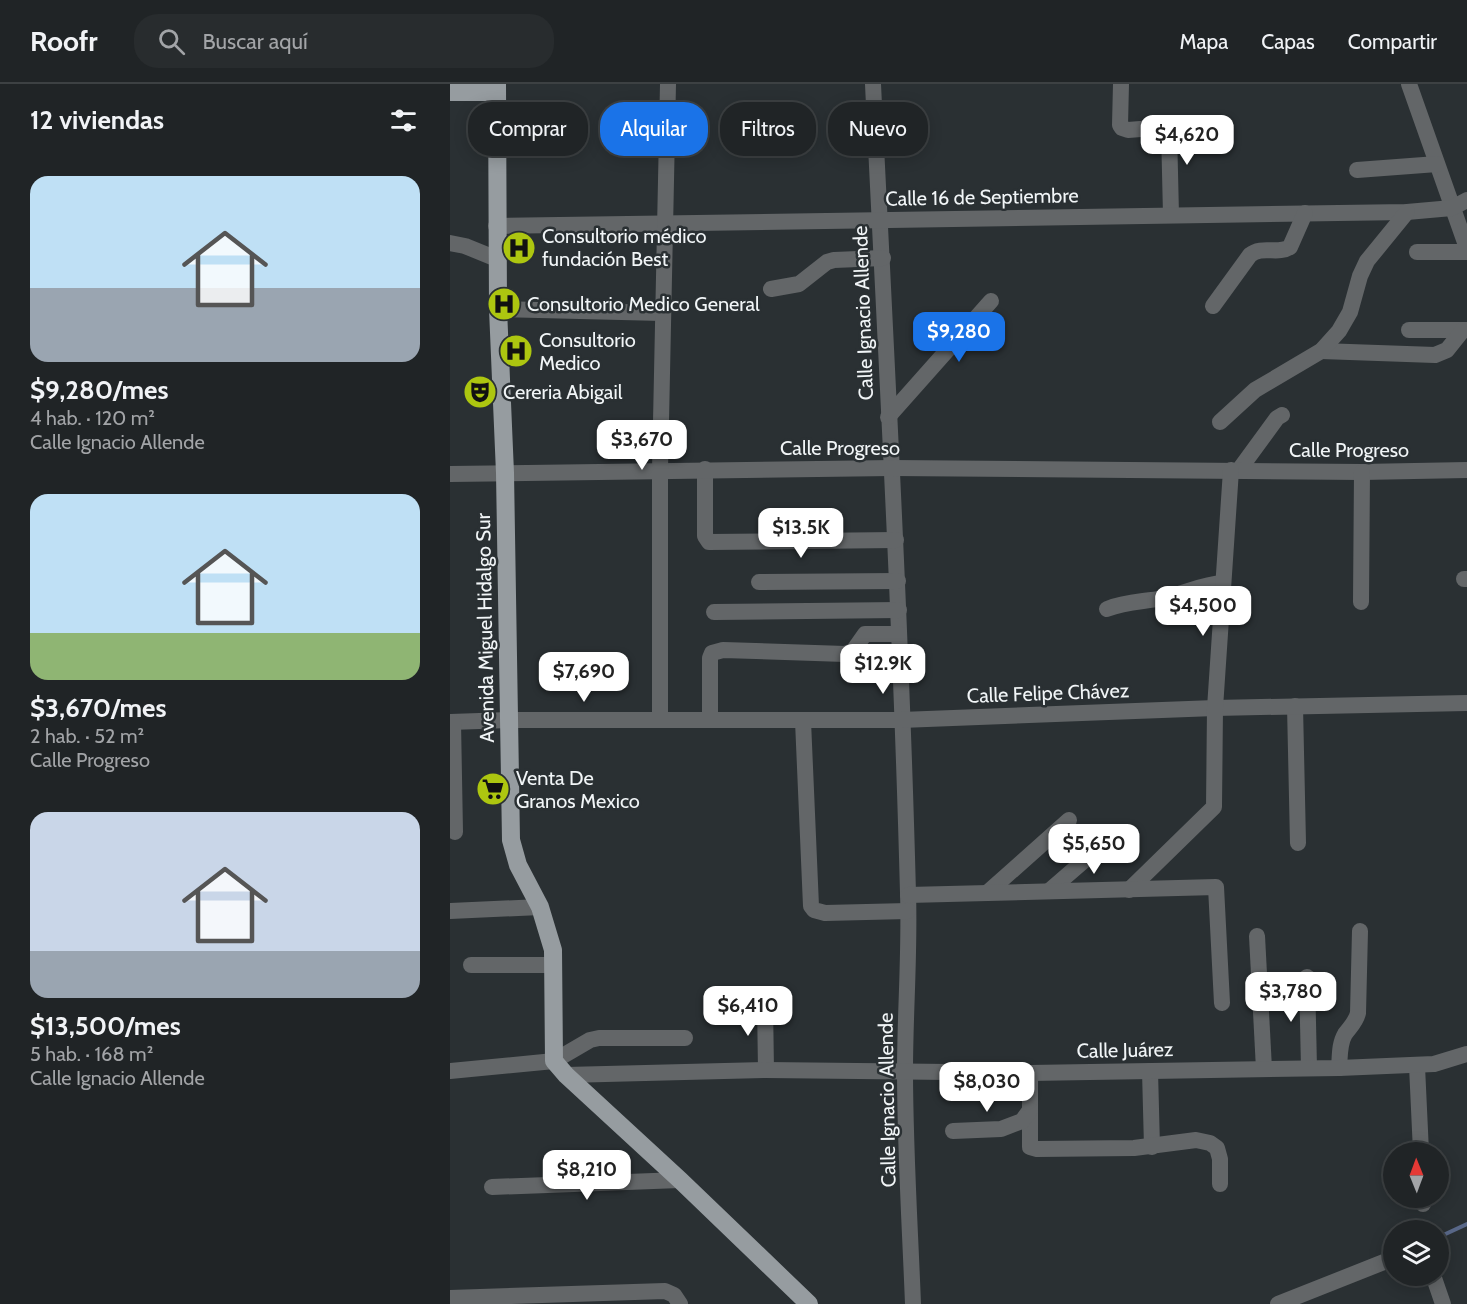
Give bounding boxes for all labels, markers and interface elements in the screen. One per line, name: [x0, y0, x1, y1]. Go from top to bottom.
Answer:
search box: [134, 14, 554, 68]
text: Roofr: [30, 24, 98, 58]
icon: search: [155, 25, 188, 58]
text: Buscar aquí: [203, 28, 308, 55]
text: Mapa: [1180, 29, 1228, 54]
text: Capas: [1261, 29, 1315, 54]
text: Compartir: [1348, 29, 1437, 54]
chip: Comprar: [468, 102, 588, 156]
chip: Alquilar: [600, 102, 708, 156]
chip: Filtros: [720, 102, 816, 156]
chip: Nuevo: [828, 102, 928, 156]
text: 12 viviendas: [30, 104, 164, 136]
icon: filters: [387, 104, 420, 137]
pin: $4,620: [1138, 115, 1236, 166]
text: $4,620: [1155, 122, 1219, 146]
street label: Calle 16 de Septiembre: [885, 183, 1079, 211]
icon: home: [171, 215, 279, 323]
place label: Consultorio médico fundación Best: [542, 224, 706, 271]
street label: Calle Ignacio Allende: [848, 225, 878, 401]
hospital icon: Consultorio médico fundación Best: [501, 230, 537, 266]
hospital icon: Consultorio Medico General: [486, 286, 522, 322]
place label: Consultorio Medico General: [527, 292, 760, 316]
pin: $9,280: [910, 312, 1008, 363]
text: $9,280: [927, 319, 991, 343]
place label: Consultorio Medico: [539, 328, 636, 375]
hospital icon: Consultorio Medico: [498, 333, 534, 369]
text: $9,280/mes: [30, 374, 168, 406]
theatre icon: Cereria Abigail: [462, 374, 498, 410]
place label: Cereria Abigail: [503, 380, 623, 404]
text: 4 hab. · 120 m²: [30, 406, 155, 430]
pin: $3,670: [593, 420, 691, 471]
text: $3,670: [611, 427, 673, 451]
text: Calle Ignacio Allende: [30, 430, 205, 454]
street label: Calle Progreso: [780, 436, 900, 460]
street label: Calle Progreso: [1289, 438, 1409, 462]
pin: $13.5K: [752, 508, 850, 559]
street label: Avenida Miguel Hidalgo Sur: [471, 512, 499, 743]
text: $13.5K: [772, 515, 830, 539]
icon: home: [171, 533, 279, 641]
pin: $4,500: [1154, 586, 1252, 637]
text: $4,500: [1169, 593, 1237, 617]
pin: $12.9K: [834, 644, 932, 695]
text: $12.9K: [854, 651, 912, 675]
pin: $7,690: [535, 652, 633, 703]
text: $7,690: [553, 659, 615, 683]
street label: Calle Felipe Chávez: [966, 678, 1130, 708]
text: $3,670/mes: [30, 692, 166, 724]
text: 2 hab. · 52 m²: [30, 724, 144, 748]
text: Calle Progreso: [30, 748, 150, 772]
place label: Venta De Granos Mexico: [516, 766, 640, 813]
supermarket icon: Venta De Granos Mexico: [475, 771, 511, 807]
pin: $5,650: [1045, 824, 1143, 875]
text: $5,650: [1062, 831, 1126, 855]
icon: home: [171, 851, 279, 959]
pin: $3,780: [1242, 972, 1340, 1023]
text: $3,780: [1259, 979, 1323, 1003]
pin: $6,410: [699, 986, 797, 1037]
text: $6,410: [717, 993, 779, 1017]
text: $13,500/mes: [30, 1010, 181, 1042]
street label: Calle Ignacio Allende: [873, 1012, 901, 1188]
street label: Calle Juárez: [1076, 1037, 1174, 1063]
text: 5 hab. · 168 m²: [30, 1042, 153, 1066]
pin: $8,030: [938, 1062, 1036, 1113]
text: Calle Ignacio Allende: [30, 1066, 205, 1090]
text: $8,030: [953, 1069, 1021, 1093]
north arrow: [1383, 1142, 1449, 1208]
map controls: [1383, 1142, 1449, 1286]
pin: $8,210: [538, 1150, 636, 1201]
text: $8,210: [557, 1157, 617, 1181]
button: layers: [1383, 1220, 1449, 1286]

